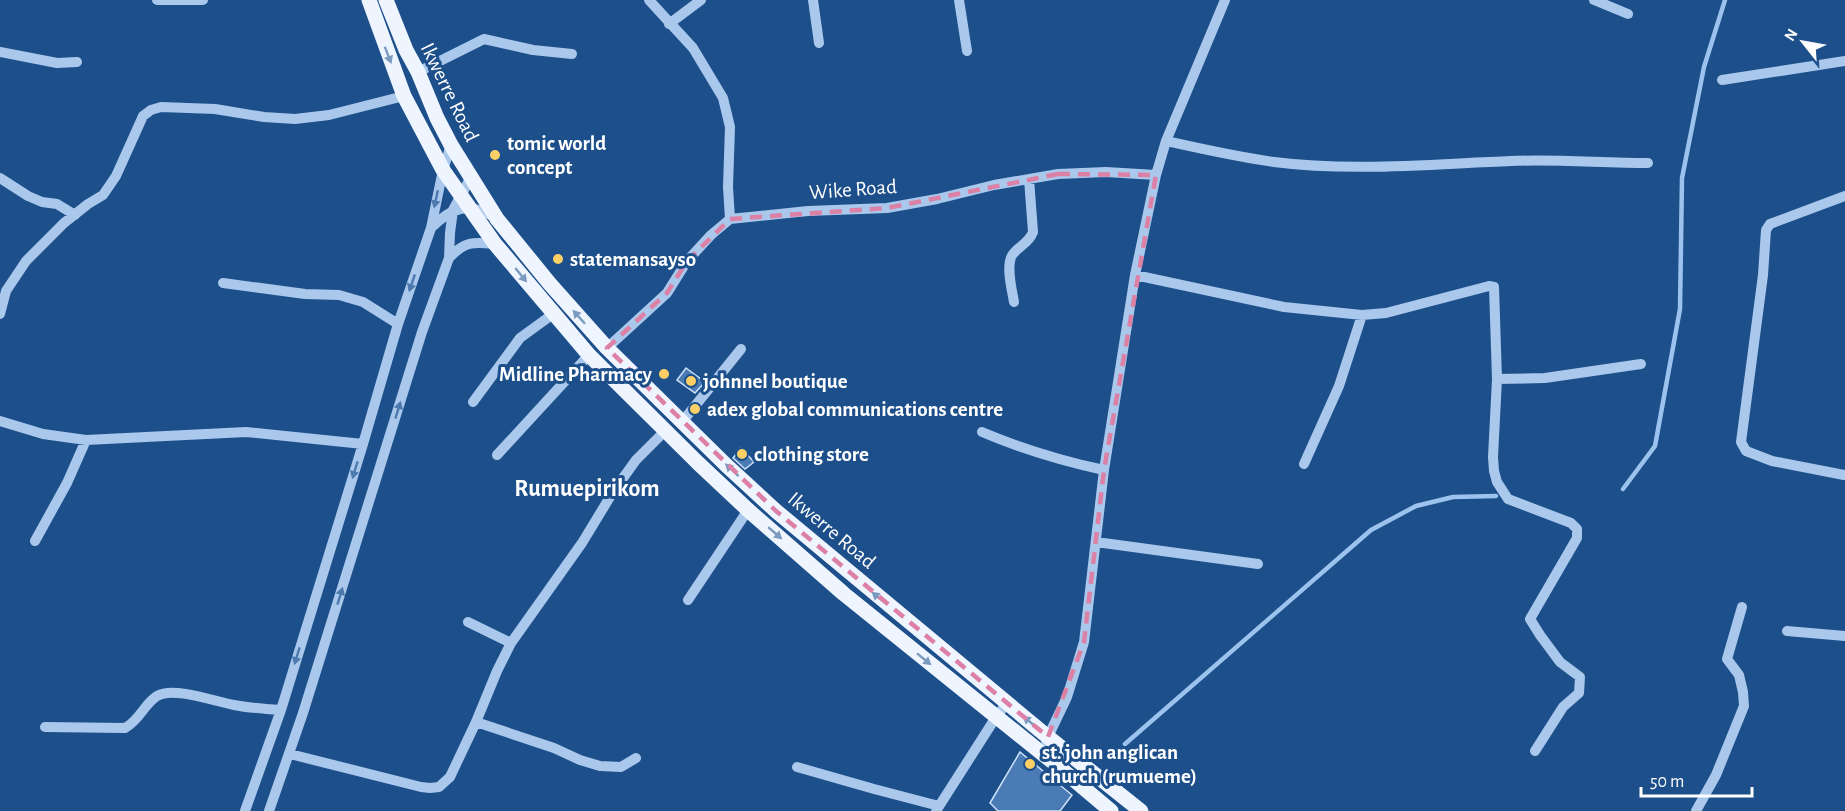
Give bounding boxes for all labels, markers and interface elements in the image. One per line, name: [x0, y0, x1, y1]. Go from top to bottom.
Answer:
north arrow: [1773, 12, 1833, 72]
text: N: [1781, 26, 1801, 44]
street label: Ikwerre Road: [417, 39, 483, 145]
one-way arrow: [384, 46, 394, 64]
place label: tomic world concept: [507, 133, 606, 178]
marker: tomic world concept: [488, 148, 502, 162]
street label: Wike Road: [808, 176, 898, 203]
one-way arrow: [431, 190, 440, 209]
place label: statemansayso: [570, 249, 696, 270]
marker: statemansayso: [551, 252, 565, 266]
one-way arrow: [514, 267, 527, 283]
one-way arrow: [407, 275, 416, 293]
one-way arrow: [573, 310, 586, 325]
place label: Midline Pharmacy: [499, 364, 653, 385]
marker: Midline Pharmacy: [657, 367, 671, 381]
place label: johnnel boutique: [703, 371, 848, 392]
marker: johnnel boutique: [684, 374, 698, 388]
place label: adex global communications centre: [707, 399, 1003, 420]
one-way arrow: [394, 401, 403, 419]
marker: adex global communications centre: [688, 402, 702, 416]
place label: clothing store: [754, 444, 869, 465]
marker: clothing store: [735, 447, 749, 461]
one-way arrow: [350, 461, 359, 479]
one-way arrow: [724, 463, 739, 477]
district label: Rumuepirikom: [514, 477, 660, 501]
street label: Ikwerre Road: [784, 488, 880, 573]
one-way arrow: [767, 526, 782, 539]
one-way arrow: [336, 587, 345, 605]
one-way arrow: [871, 591, 887, 604]
one-way arrow: [292, 647, 301, 665]
one-way arrow: [916, 652, 932, 665]
one-way arrow: [1022, 716, 1037, 728]
place label: st. john anglican church (rumueme): [1042, 742, 1197, 787]
marker: st. john anglican church (rumueme): [1023, 757, 1037, 771]
scale bar: [1641, 760, 1752, 798]
text: 50 m: [1650, 773, 1684, 791]

